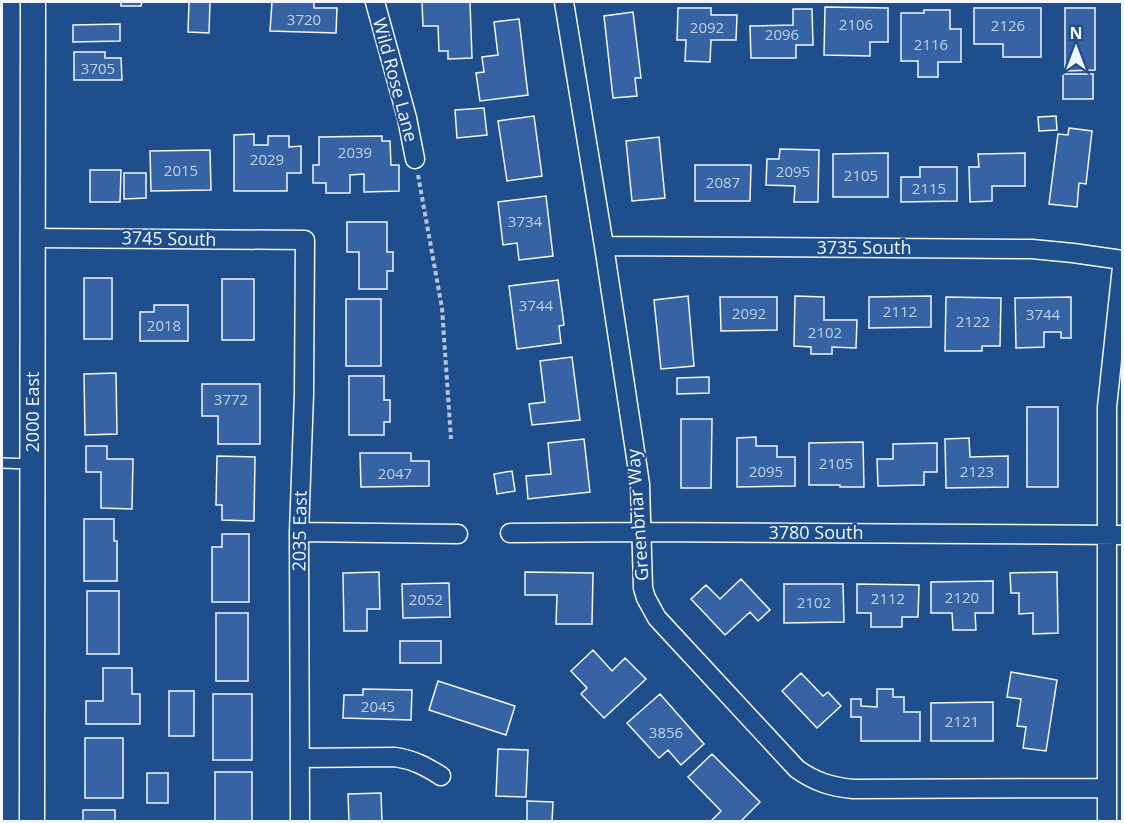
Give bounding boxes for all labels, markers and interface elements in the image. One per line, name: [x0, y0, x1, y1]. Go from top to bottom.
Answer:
house number: 3720: [287, 9, 321, 29]
house number: 2106: [839, 14, 873, 34]
street label: Wild Rose Lane: [368, 15, 424, 144]
house number: 2126: [991, 15, 1025, 35]
house number: 2092: [690, 17, 724, 37]
north arrow: [1046, 18, 1106, 78]
text: N: [1069, 22, 1083, 44]
house number: 2096: [765, 24, 799, 44]
house number: 2116: [914, 34, 948, 54]
house number: 3705: [81, 58, 115, 78]
house number: 2039: [338, 142, 372, 162]
house number: 2029: [250, 149, 284, 169]
house number: 2015: [164, 160, 198, 180]
house number: 2095: [776, 161, 810, 181]
house number: 2105: [844, 165, 878, 185]
house number: 2087: [706, 172, 740, 192]
house number: 2115: [912, 178, 946, 198]
house number: 3734: [508, 211, 543, 231]
street label: 3745 South: [121, 225, 217, 251]
street label: 3735 South: [816, 235, 912, 259]
house number: 3744: [519, 295, 554, 315]
house number: 2112: [883, 301, 917, 321]
house number: 2092: [732, 303, 766, 323]
house number: 3744: [1026, 304, 1061, 324]
house number: 2122: [956, 311, 990, 331]
house number: 2018: [147, 315, 181, 335]
house number: 2102: [808, 322, 842, 342]
street label: 2000 East: [20, 372, 44, 452]
house number: 3772: [214, 389, 248, 409]
street label: Greenbriar Way: [620, 447, 654, 582]
house number: 2105: [819, 453, 853, 473]
house number: 2095: [749, 461, 783, 481]
house number: 2123: [960, 461, 994, 481]
house number: 2047: [378, 463, 412, 483]
street label: 2035 East: [286, 490, 312, 572]
street label: 3780 South: [768, 520, 864, 544]
house number: 2120: [945, 587, 979, 607]
house number: 2112: [871, 588, 905, 608]
house number: 2052: [409, 589, 443, 609]
house number: 2102: [797, 592, 831, 612]
house number: 2045: [361, 696, 395, 716]
house number: 2121: [945, 711, 979, 731]
house number: 3856: [649, 722, 683, 742]

